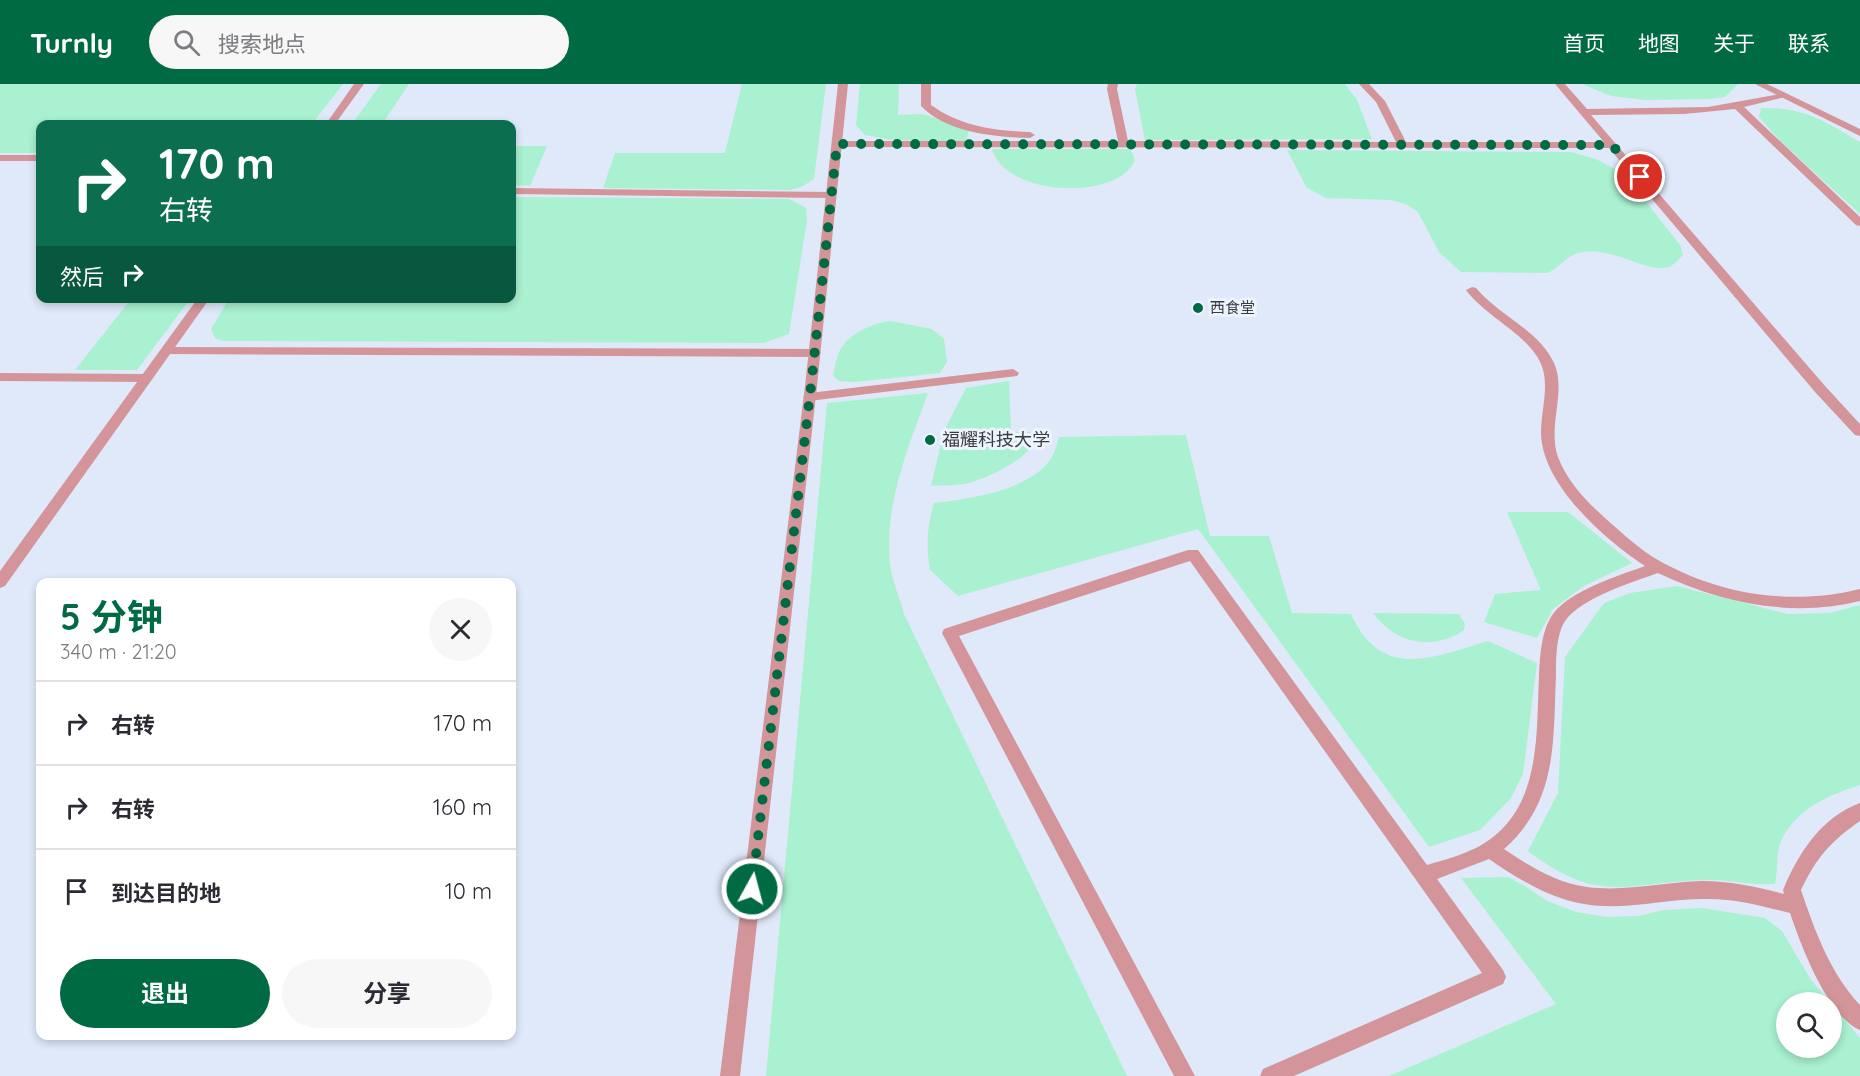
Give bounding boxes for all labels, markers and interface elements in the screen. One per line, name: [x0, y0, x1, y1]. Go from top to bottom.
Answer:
search box: [149, 15, 569, 69]
text: Turnly: [30, 25, 113, 60]
icon: search: [170, 26, 203, 59]
text: 搜索地点: [218, 30, 306, 58]
text: 首页: [1563, 30, 1605, 56]
text: 地图: [1638, 30, 1680, 56]
text: 关于: [1713, 30, 1755, 56]
text: 联系: [1788, 30, 1830, 56]
text: 170 m: [159, 137, 275, 190]
icon: right: [60, 144, 138, 222]
pin: [1614, 151, 1665, 202]
icon: arrive: [1623, 160, 1656, 193]
text: 右转: [159, 193, 213, 227]
icon: right: [116, 258, 149, 291]
text: 然后: [60, 263, 104, 291]
place label: 西食堂: [1210, 298, 1255, 317]
marker: 西食堂: [1191, 301, 1205, 315]
place label: 福耀科技大学: [942, 428, 1050, 451]
marker: 福耀科技大学: [923, 433, 937, 447]
text: 5 分钟: [60, 594, 163, 639]
button: close: [429, 598, 492, 661]
text: 340 m · 21:20: [60, 639, 177, 664]
icon: right: [60, 707, 93, 740]
text: 170 m: [433, 709, 492, 737]
text: 右转: [111, 711, 155, 739]
icon: right: [60, 791, 93, 824]
text: 160 m: [433, 793, 492, 821]
text: 右转: [111, 795, 155, 823]
position arrow: [720, 857, 784, 921]
icon: arrive: [60, 875, 93, 908]
text: 10 m: [445, 877, 492, 905]
text: 到达目的地: [111, 879, 221, 907]
button: 退出: [60, 959, 270, 1028]
button: 分享: [282, 959, 492, 1028]
map controls: [1776, 992, 1842, 1058]
button: search: [1776, 992, 1842, 1058]

